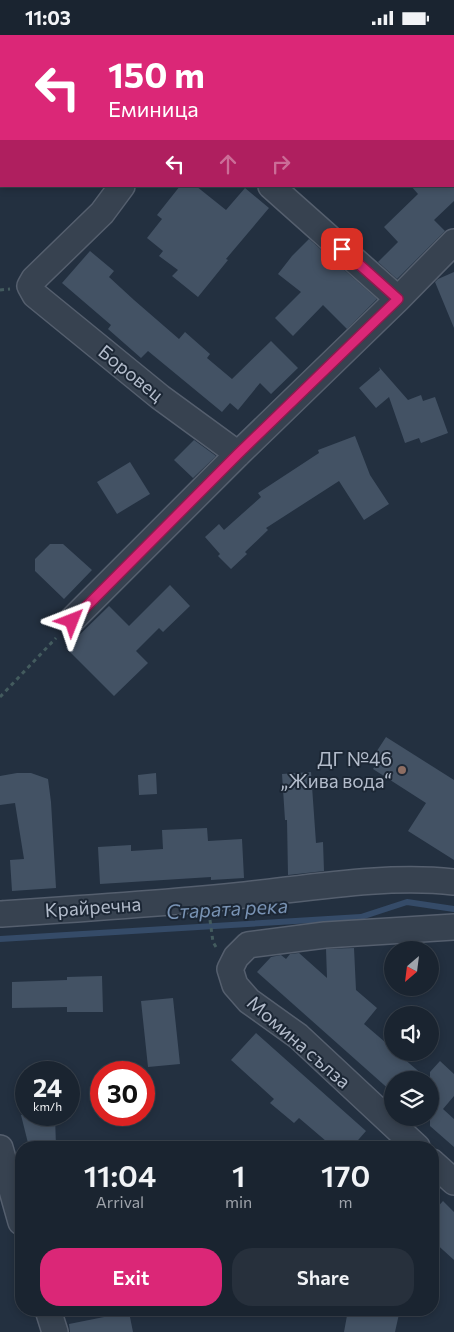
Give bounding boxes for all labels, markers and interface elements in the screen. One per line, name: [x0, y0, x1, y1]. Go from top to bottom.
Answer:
text: 11:03: [25, 6, 71, 29]
text: 150 m: [108, 52, 205, 95]
icon: left: [25, 55, 90, 120]
text: Еминица: [108, 95, 199, 122]
icon: left: [161, 150, 189, 178]
icon: ahead: [214, 150, 242, 178]
icon: right: [267, 150, 295, 178]
pin: [321, 228, 363, 270]
icon: arrive: [328, 235, 356, 263]
street label: Боровец: [94, 339, 168, 406]
position arrow: [45, 594, 97, 646]
place label: ДГ №46 „Жива вода“: [280, 747, 392, 792]
marker: ДГ №46 „Жива вода“: [396, 764, 408, 776]
street label: Крайречна: [44, 892, 142, 921]
water label: Старата река: [165, 893, 289, 923]
north arrow: [384, 941, 439, 996]
map controls: [384, 941, 439, 1126]
street label: Момина сълза: [243, 990, 356, 1093]
button: sound: [384, 1006, 439, 1061]
speed limit sign: 30: [90, 1061, 155, 1126]
button: layers: [384, 1071, 439, 1126]
text: 24: [33, 1072, 62, 1102]
text: km/h: [33, 1099, 62, 1113]
text: 11:04: [84, 1156, 156, 1193]
text: 1: [232, 1156, 245, 1193]
text: 170: [321, 1156, 370, 1193]
text: Arrival: [96, 1192, 144, 1211]
text: min: [225, 1192, 252, 1211]
text: m: [339, 1192, 353, 1211]
button: Exit: [40, 1248, 222, 1306]
button: Share: [232, 1248, 414, 1306]

